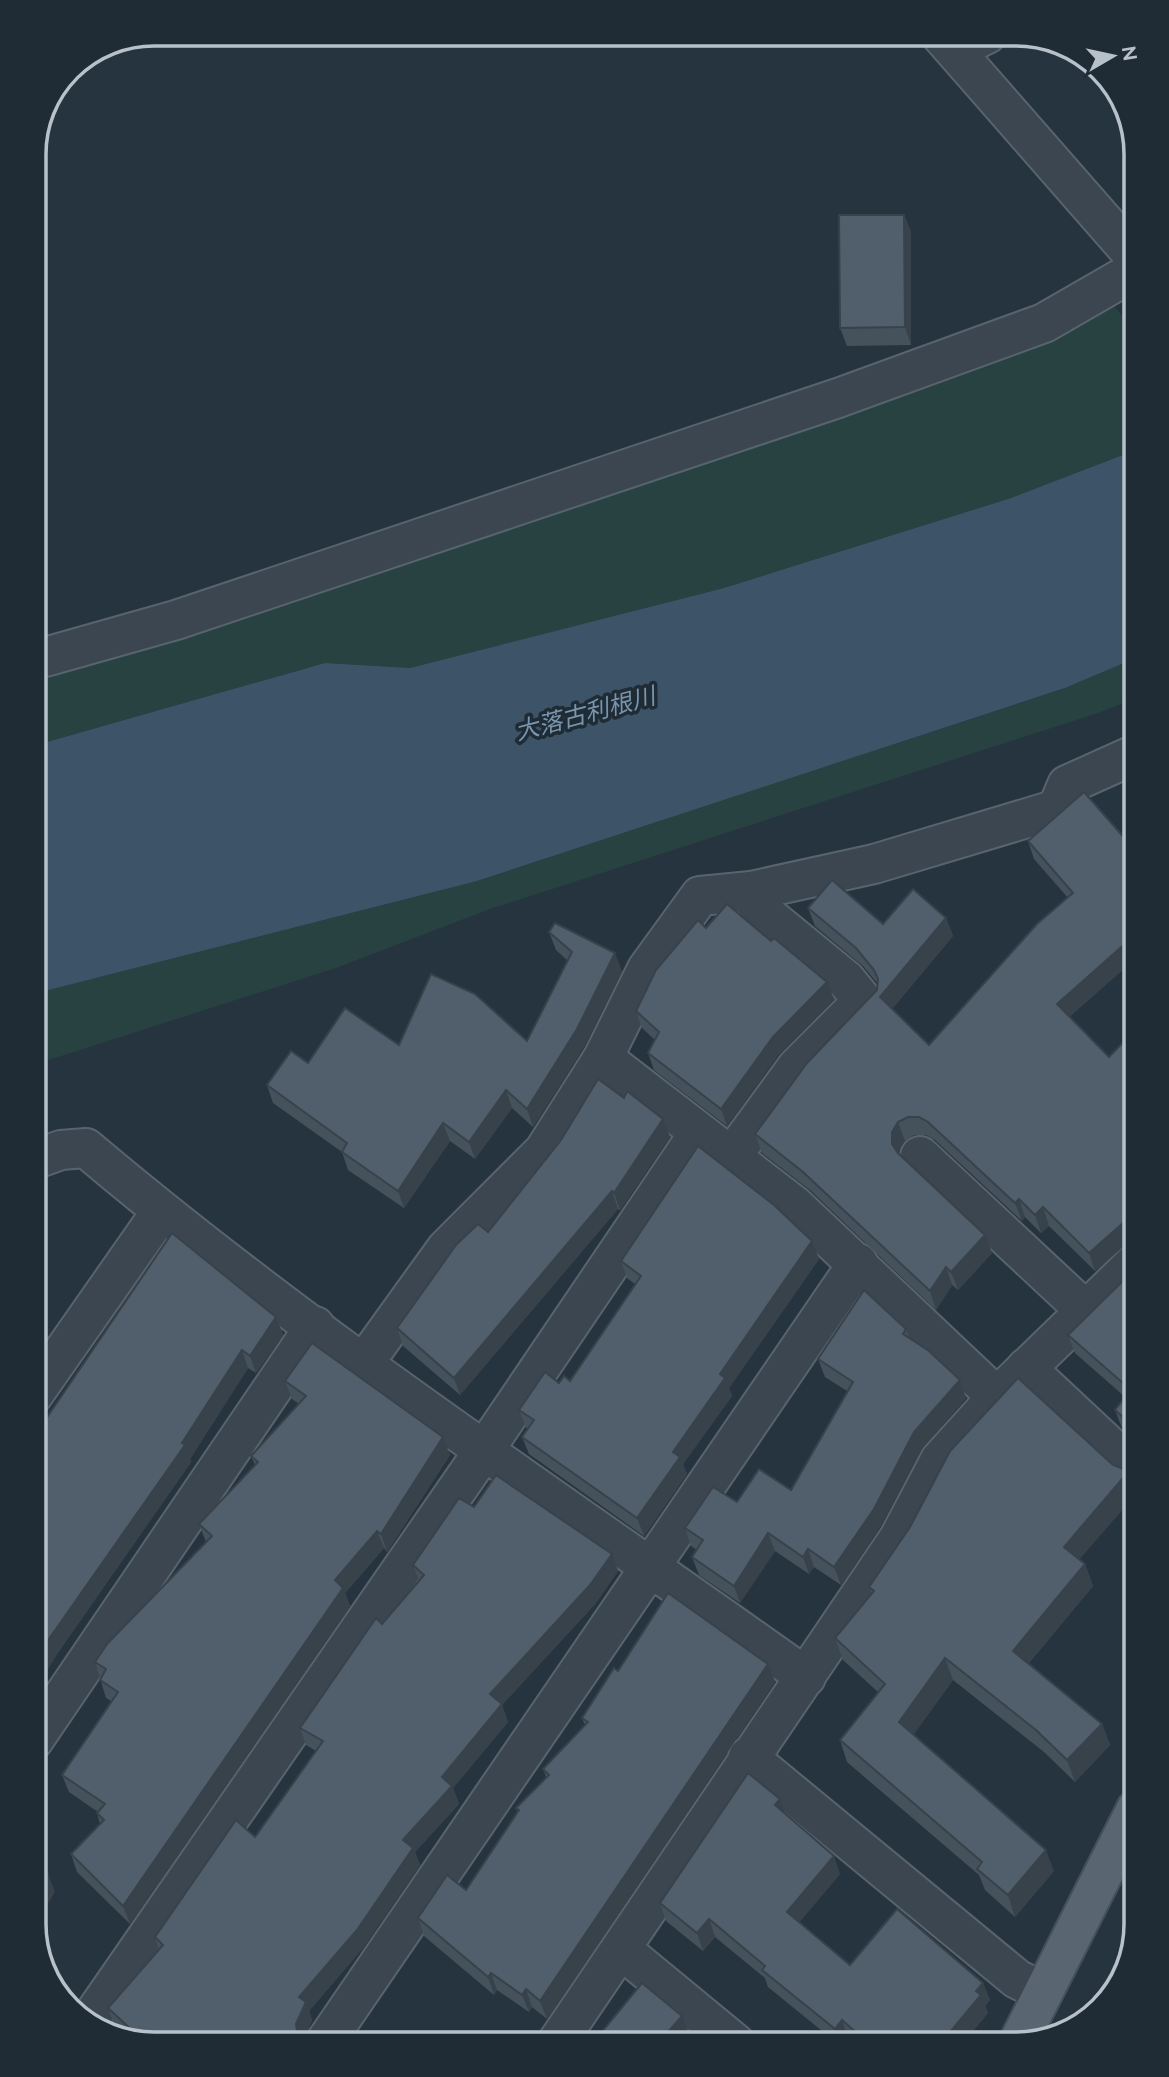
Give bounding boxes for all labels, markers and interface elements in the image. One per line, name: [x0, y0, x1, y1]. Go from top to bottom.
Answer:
north arrow: [1078, 21, 1148, 91]
text: N: [1118, 44, 1142, 62]
water label: 大落古利根川: [512, 680, 661, 746]

